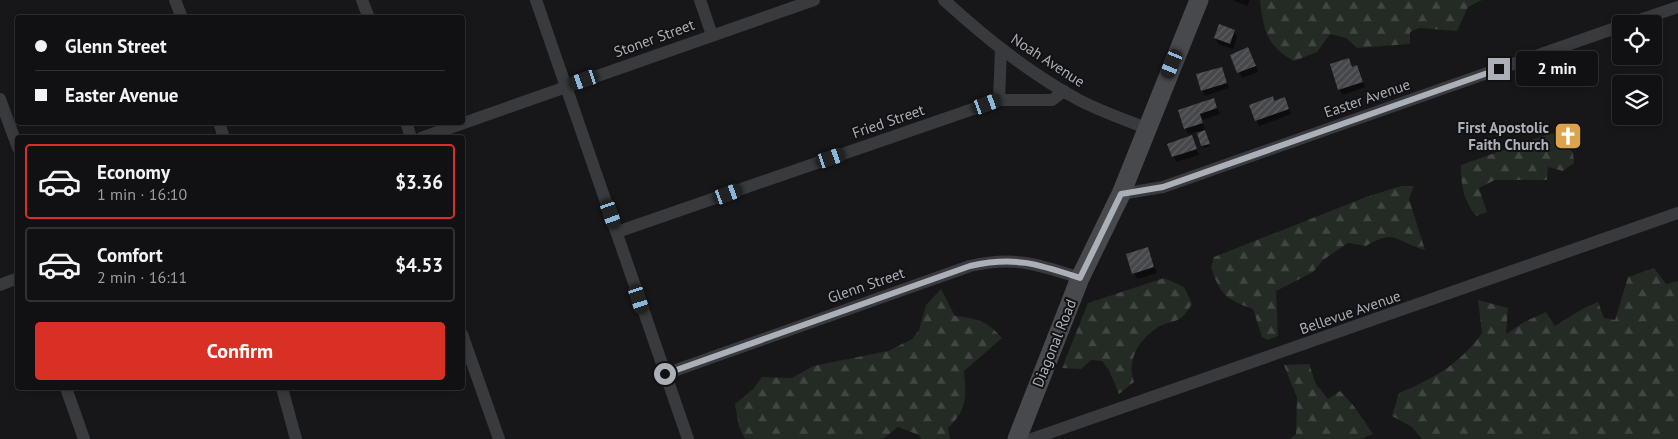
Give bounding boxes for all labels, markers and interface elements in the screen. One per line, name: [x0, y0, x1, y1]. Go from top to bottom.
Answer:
street label: Stoner Street: [611, 15, 697, 61]
map controls: [1612, 15, 1662, 125]
button: locate: [1612, 15, 1662, 65]
street label: Noah Avenue: [1008, 29, 1088, 91]
text: Glenn Street: [65, 34, 167, 58]
car: [1159, 47, 1184, 81]
callout: 2 min: [1516, 52, 1599, 86]
route end: [1488, 58, 1510, 80]
text: 2 min: [1537, 58, 1577, 78]
car: [567, 68, 600, 92]
street label: Easter Avenue: [1321, 74, 1413, 122]
button: layers: [1612, 75, 1662, 125]
text: Easter Avenue: [65, 83, 179, 107]
car: [970, 92, 1003, 116]
street label: Fried Street: [850, 100, 926, 142]
place label: First Apostolic Faith Church: [1458, 118, 1549, 154]
church icon: First Apostolic Faith Church: [1553, 121, 1583, 151]
car: [814, 146, 847, 170]
icon: car: [37, 159, 82, 204]
text: Economy: [97, 160, 170, 184]
text: $3.36: [395, 170, 443, 194]
car: [711, 182, 744, 206]
text: 1 min · 16:10: [97, 184, 187, 204]
car: [599, 197, 622, 231]
icon: car: [37, 242, 82, 287]
text: Comfort: [97, 243, 163, 267]
text: $4.53: [395, 253, 443, 277]
street label: Glenn Street: [825, 263, 907, 307]
text: 2 min · 16:11: [97, 267, 187, 287]
car: [627, 282, 650, 316]
street label: Bellevue Avenue: [1297, 286, 1403, 338]
street label: Diagonal Road: [1028, 296, 1080, 390]
button: Confirm: [35, 322, 445, 380]
route start: [654, 363, 676, 385]

